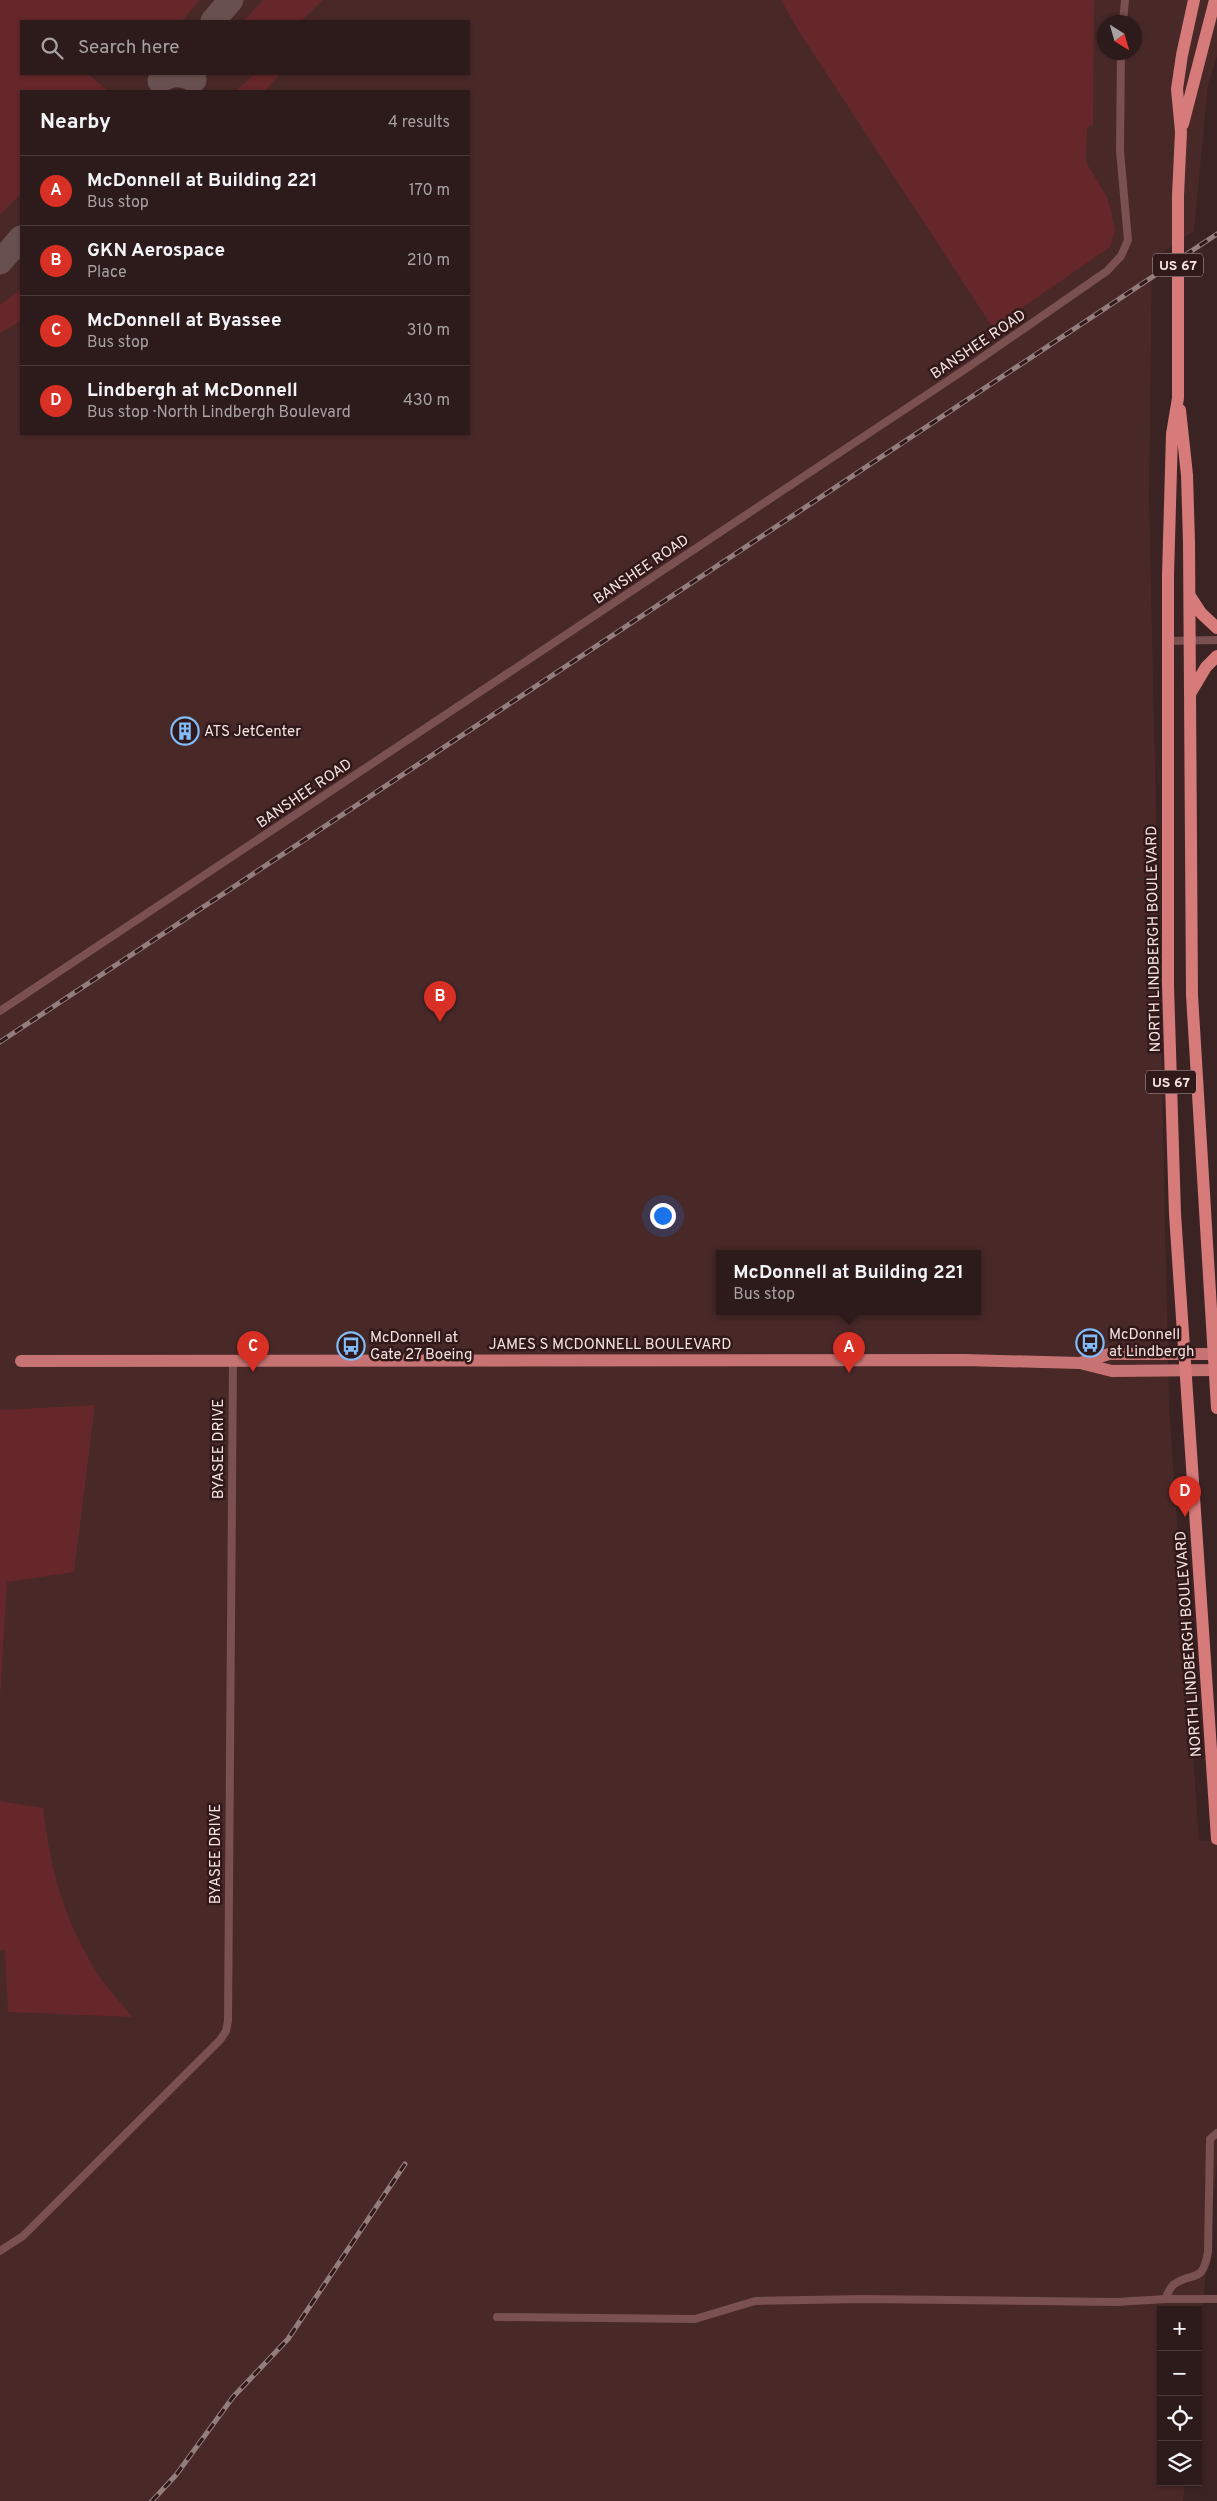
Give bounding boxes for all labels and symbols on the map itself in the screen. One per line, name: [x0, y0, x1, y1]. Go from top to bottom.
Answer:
north arrow: [1097, 15, 1142, 60]
road number: US 67: [1153, 254, 1203, 276]
street label: BANSHEE ROAD: [927, 306, 1030, 384]
street label: BANSHEE ROAD: [590, 531, 693, 609]
building icon: ATS JetCenter: [170, 716, 200, 746]
place label: ATS JetCenter: [204, 723, 301, 742]
street label: BANSHEE ROAD: [253, 755, 356, 833]
street label: NORTH LINDBERGH BOULEVARD: [1143, 825, 1166, 1052]
pin: B: [424, 981, 456, 1022]
road number: US 67: [1146, 1070, 1196, 1094]
your location: [650, 1203, 676, 1229]
place label: McDonnell at Lindbergh: [1109, 1326, 1194, 1362]
bus stop icon: McDonnell at Lindbergh: [1075, 1328, 1105, 1358]
place label: McDonnell at Gate 27 Boeing: [370, 1329, 472, 1365]
pin: C: [237, 1331, 269, 1372]
bus stop icon: McDonnell at Gate 27 Boeing: [336, 1331, 366, 1361]
pin: A: [833, 1332, 865, 1373]
street label: JAMES S MCDONNELL BOULEVARD: [489, 1336, 731, 1355]
street label: BYASEE DRIVE: [210, 1399, 229, 1499]
pin: D: [1169, 1476, 1201, 1517]
street label: NORTH LINDBERGH BOULEVARD: [1172, 1530, 1207, 1758]
street label: BYASEE DRIVE: [207, 1804, 226, 1904]

